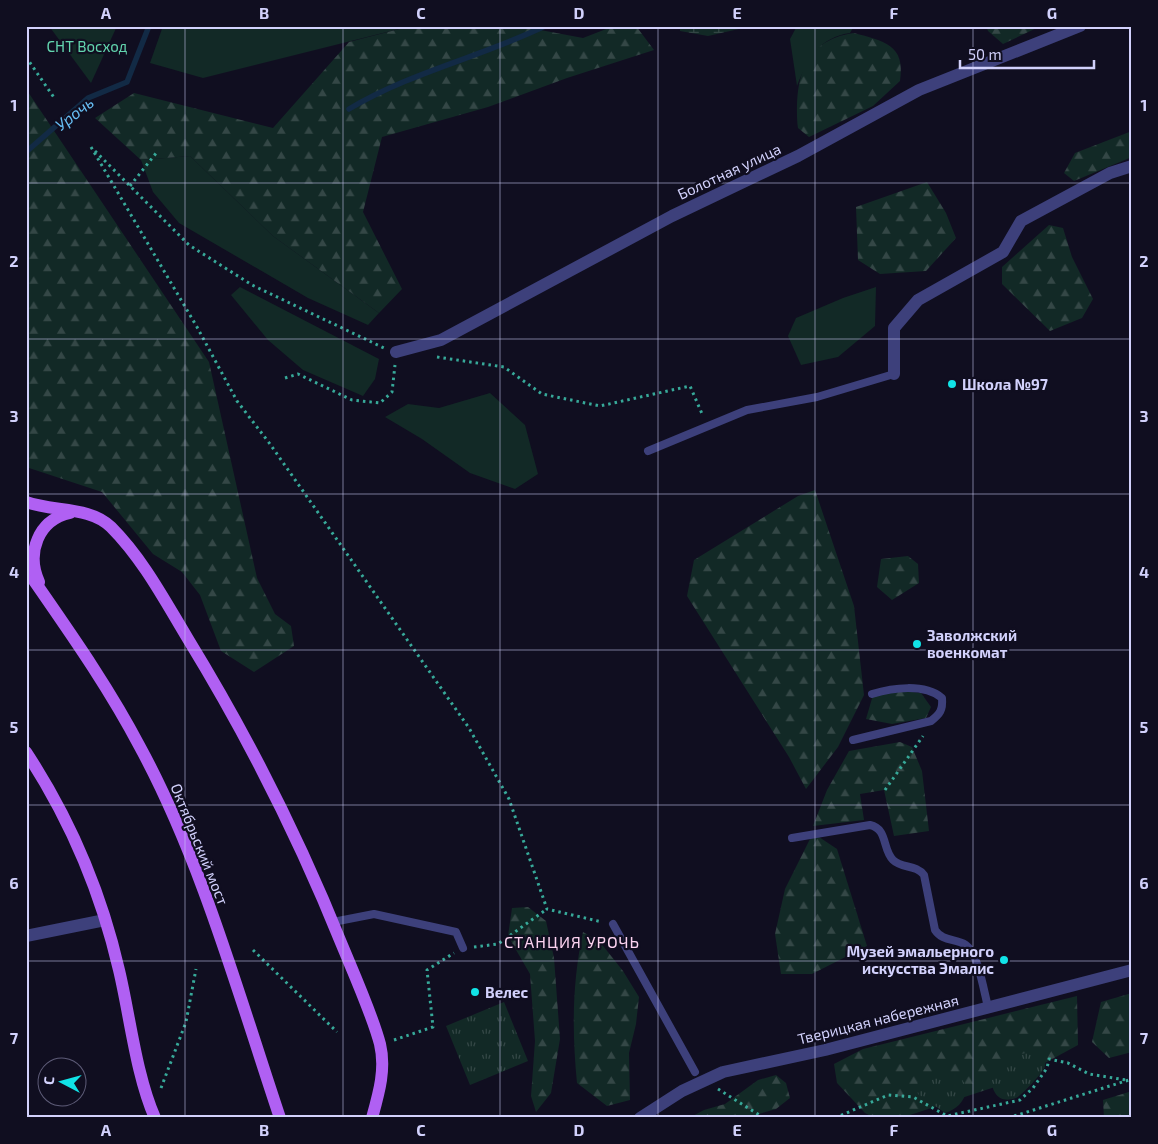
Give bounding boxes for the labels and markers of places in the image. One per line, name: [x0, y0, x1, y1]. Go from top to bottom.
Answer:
place label: Школа №97: [962, 375, 1048, 393]
marker: Школа №97: [946, 378, 958, 390]
place label: Заволжский военкомат: [927, 626, 1017, 661]
marker: Заволжский военкомат: [911, 638, 923, 650]
place label: Музей эмальерного искусства Эмалис: [846, 942, 994, 977]
marker: Музей эмальерного искусства Эмалис: [998, 954, 1010, 966]
place label: Велес: [485, 983, 528, 1001]
marker: Велес: [469, 986, 481, 998]

